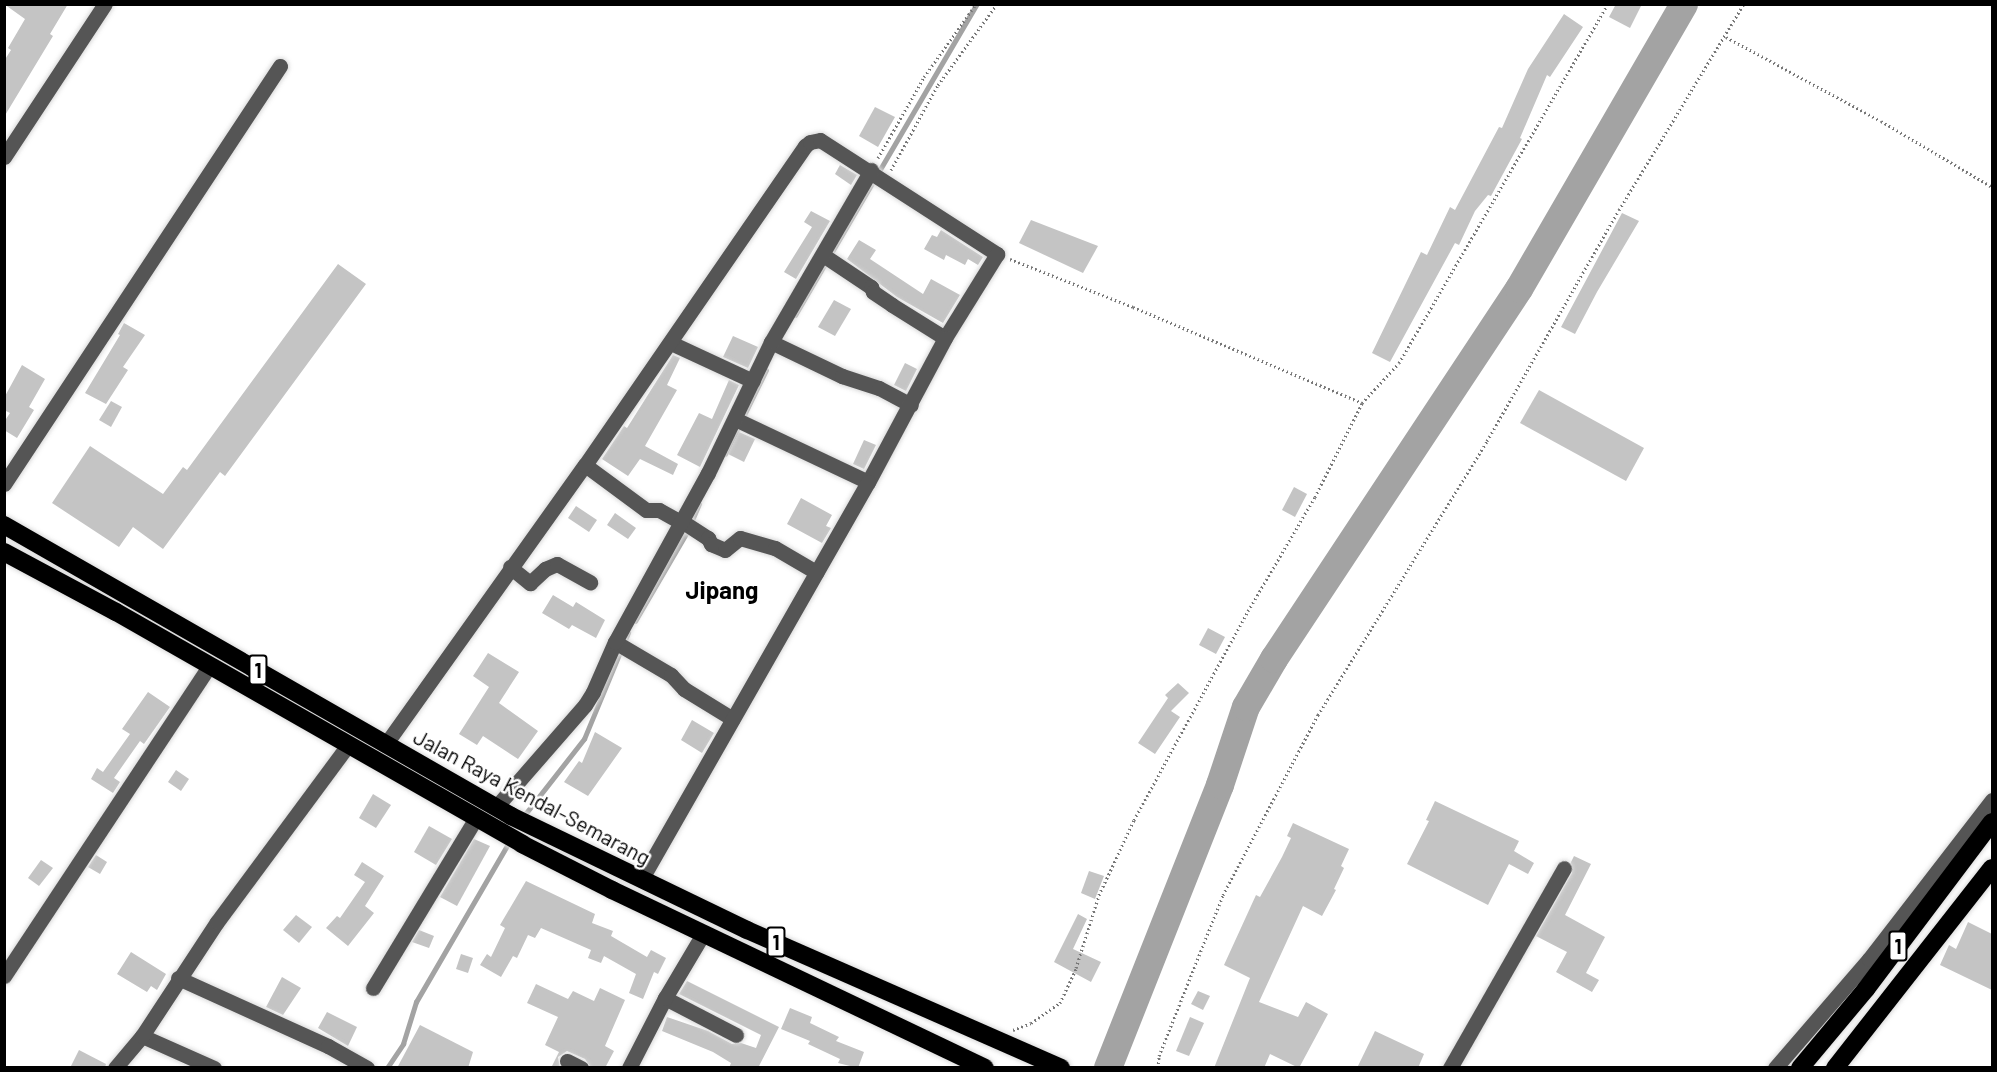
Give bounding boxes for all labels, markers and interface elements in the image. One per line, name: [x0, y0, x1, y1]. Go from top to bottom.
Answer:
district label: Jipang: [686, 576, 758, 604]
road number: 1: [248, 653, 268, 687]
street label: Jalan Raya Kendal-Semarang: [409, 724, 655, 870]
road number: 1: [766, 925, 786, 959]
road number: 1: [1888, 929, 1908, 963]

